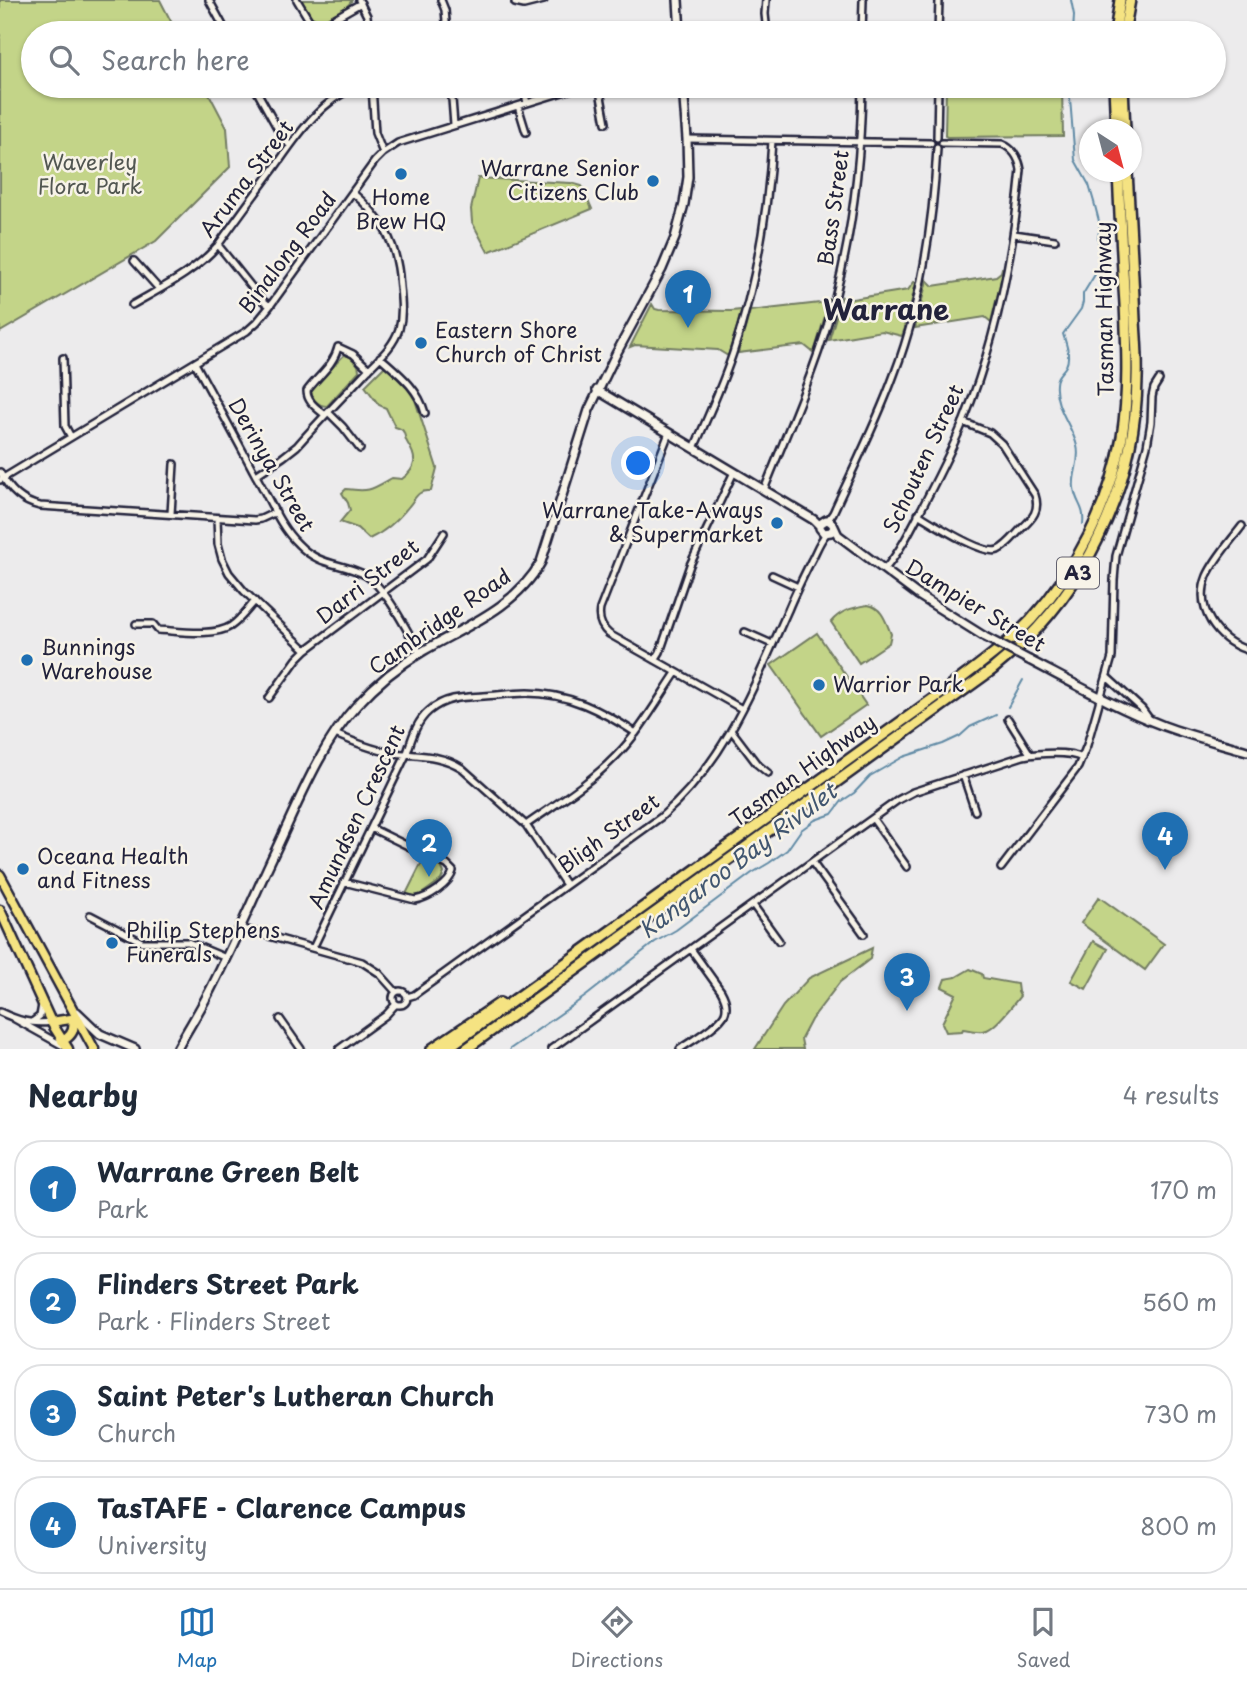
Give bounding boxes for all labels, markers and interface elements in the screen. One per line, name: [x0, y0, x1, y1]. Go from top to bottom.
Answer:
search box: [21, 21, 1226, 98]
text: Search here: [101, 40, 250, 79]
icon: search: [45, 41, 83, 79]
street label: Aruma Street: [191, 112, 300, 243]
north arrow: [1079, 119, 1142, 182]
park label: Waverley Flora Park: [38, 145, 143, 201]
street label: Bass Street: [808, 148, 856, 268]
place label: Warrane Senior Citizens Club: [481, 151, 639, 207]
marker: Home Brew HQ: [393, 166, 409, 182]
marker: Warrane Senior Citizens Club: [645, 173, 661, 189]
place label: Home Brew HQ: [356, 180, 446, 236]
street label: Binalong Road: [230, 184, 343, 319]
street label: Tasman Highway: [1085, 221, 1121, 397]
pin: 1: [665, 270, 711, 328]
district label: Warrane: [823, 287, 949, 330]
place label: Eastern Shore Church of Christ: [435, 313, 602, 369]
marker: Eastern Shore Church of Christ: [413, 335, 429, 351]
street label: Schouten Street: [874, 378, 971, 538]
street label: Derinya Street: [221, 391, 324, 537]
your location: [621, 446, 655, 480]
place label: Warrane Take-Aways & Supermarket: [542, 493, 763, 549]
marker: Warrane Take-Aways & Supermarket: [769, 515, 785, 531]
street label: Darri Street: [309, 530, 425, 631]
street label: Dampier Street: [900, 550, 1052, 659]
road number: A3: [1057, 558, 1099, 588]
street label: Cambridge Road: [361, 559, 517, 681]
place label: Bunnings Warehouse: [41, 630, 153, 686]
marker: Bunnings Warehouse: [19, 652, 35, 668]
place label: Warrior Park: [833, 667, 965, 699]
marker: Warrior Park: [811, 677, 827, 693]
street label: Tasman Highway: [722, 705, 882, 834]
street label: Amundsen Crescent: [298, 719, 412, 913]
water label: Kangaroo Bay Rivulet: [631, 772, 845, 946]
street label: Bligh Street: [550, 784, 665, 880]
pin: 4: [1142, 812, 1188, 870]
pin: 2: [406, 819, 452, 877]
place label: Oceana Health and Fitness: [37, 839, 189, 895]
marker: Oceana Health and Fitness: [15, 861, 31, 877]
place label: Philip Stephens Funerals: [126, 913, 280, 969]
marker: Philip Stephens Funerals: [104, 935, 120, 951]
pin: 3: [884, 953, 930, 1011]
text: Nearby: [28, 1072, 138, 1117]
text: 4 results: [1123, 1077, 1219, 1112]
text: Warrane Green Belt: [97, 1152, 359, 1191]
text: 1: [48, 1172, 59, 1207]
text: 170 m: [1150, 1172, 1217, 1207]
text: Park: [97, 1191, 148, 1226]
text: Flinders Street Park: [97, 1264, 359, 1303]
text: 2: [45, 1284, 61, 1319]
text: 560 m: [1142, 1284, 1217, 1319]
text: Park · Flinders Street: [97, 1303, 330, 1338]
text: Saint Peter's Lutheran Church: [97, 1376, 495, 1415]
text: 3: [45, 1396, 61, 1431]
text: 730 m: [1144, 1396, 1217, 1431]
text: Church: [97, 1415, 176, 1450]
text: TasTAFE - Clarence Campus: [97, 1488, 466, 1527]
text: 4: [45, 1508, 61, 1543]
text: 800 m: [1140, 1508, 1217, 1543]
text: University: [97, 1527, 207, 1562]
tab: Map: [177, 1603, 217, 1673]
tab: Directions: [571, 1603, 663, 1673]
tab: Saved: [1016, 1603, 1070, 1673]

